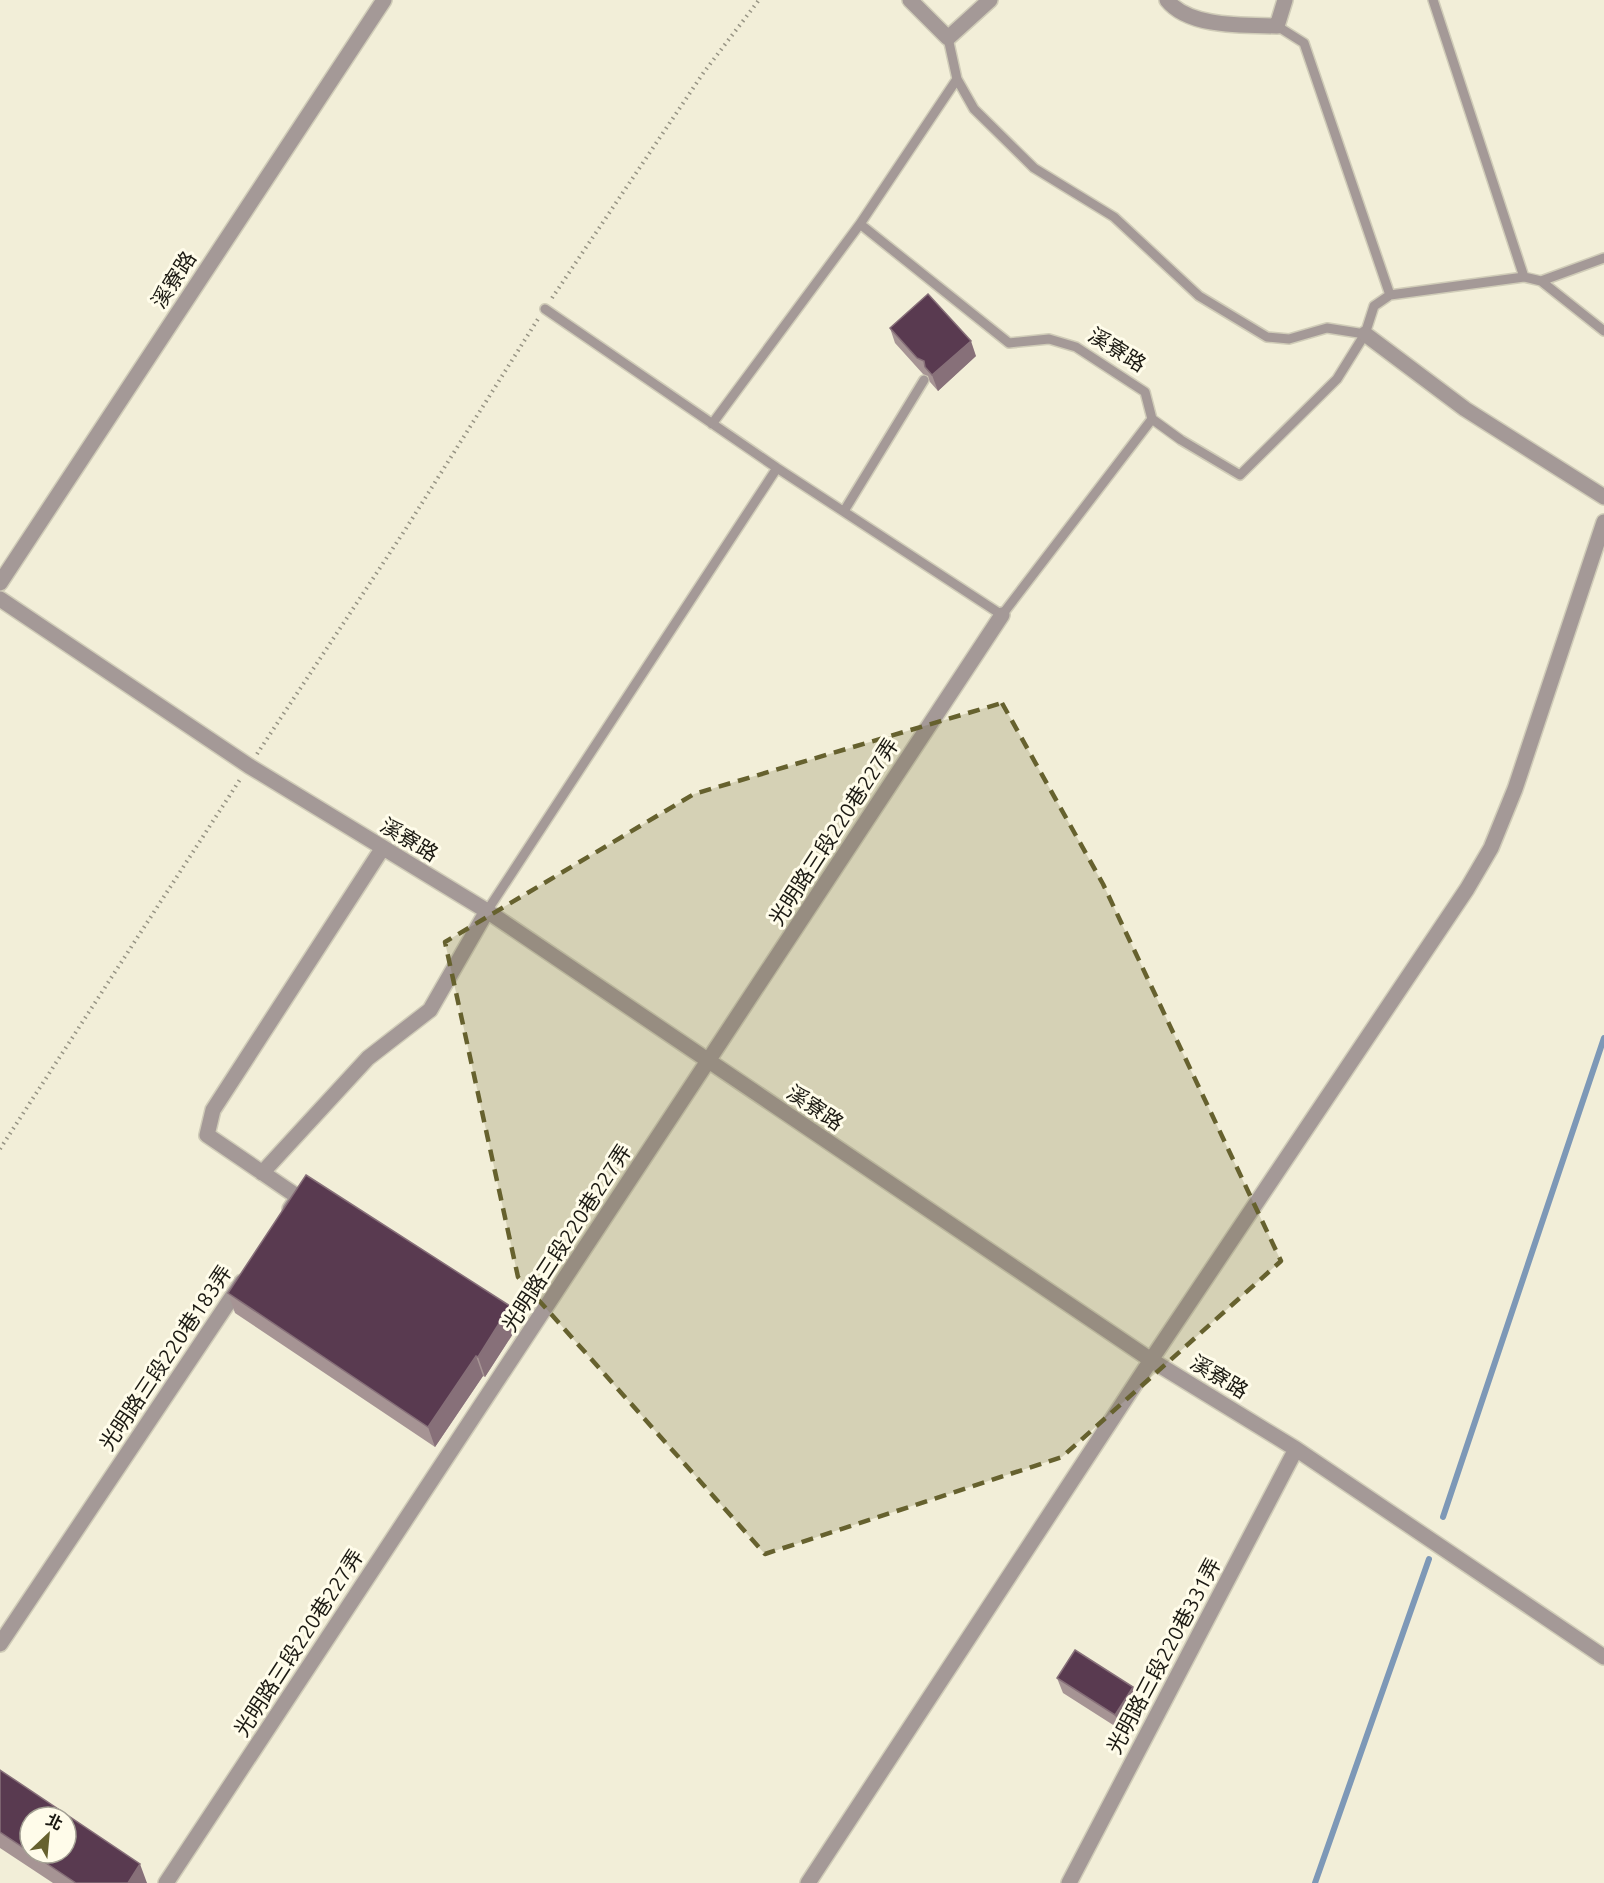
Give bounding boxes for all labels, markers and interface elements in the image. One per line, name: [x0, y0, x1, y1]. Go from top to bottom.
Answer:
street label: 溪寮路: [146, 247, 200, 312]
street label: 溪寮路: [1084, 322, 1151, 376]
street label: 光明路三段220巷227弄: [764, 733, 903, 929]
street label: 溪寮路: [376, 813, 443, 866]
street label: 溪寮路: [783, 1080, 848, 1135]
street label: 光明路三段220巷227弄: [497, 1139, 636, 1335]
street label: 光明路三段220巷183弄: [94, 1260, 236, 1455]
street label: 溪寮路: [1186, 1350, 1253, 1403]
street label: 光明路三段220巷227弄: [229, 1544, 368, 1740]
street label: 光明路三段220巷331弄: [1101, 1554, 1225, 1757]
north arrow: [18, 1805, 78, 1865]
text: 北: [43, 1810, 66, 1833]

